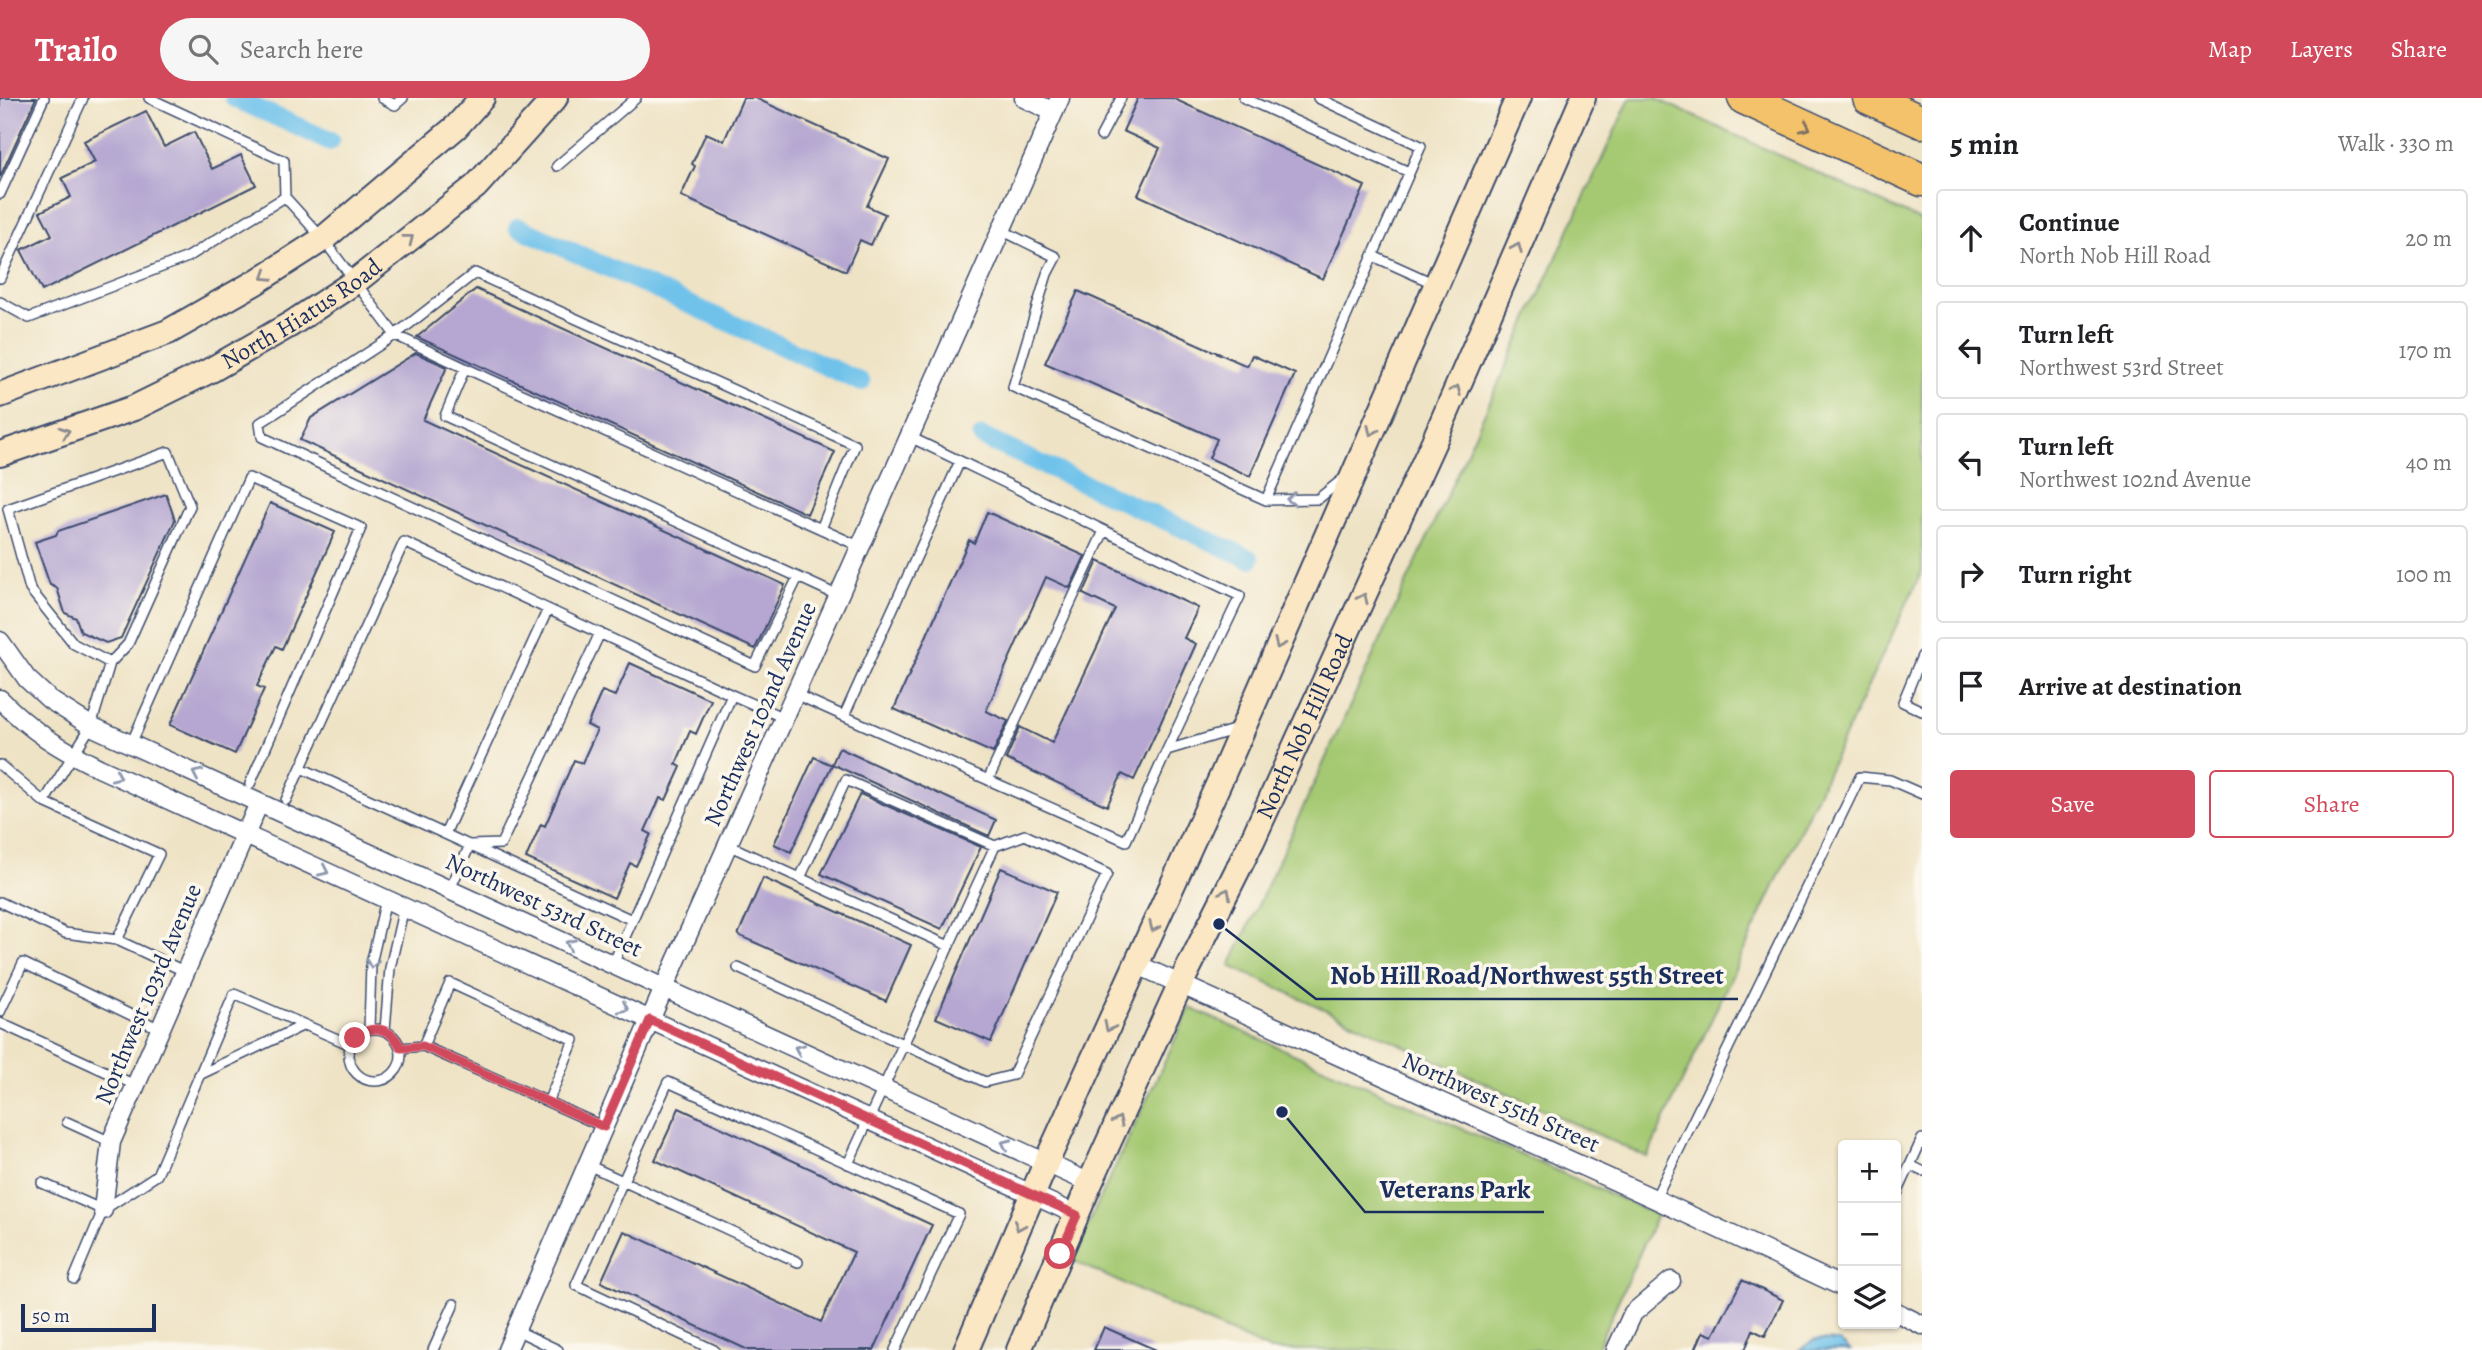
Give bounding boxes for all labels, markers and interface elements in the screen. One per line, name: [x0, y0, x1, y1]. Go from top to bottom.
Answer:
search box: [160, 18, 650, 81]
text: Trailo: [35, 27, 118, 72]
icon: search: [184, 30, 222, 68]
text: Search here: [240, 32, 364, 67]
text: Map: [2208, 33, 2252, 65]
text: Layers: [2290, 33, 2353, 65]
text: Share: [2391, 33, 2447, 65]
one-way arrow: [1799, 119, 1811, 133]
text: 5 min: [1950, 124, 2019, 164]
text: Walk · 330 m: [2338, 128, 2454, 159]
text: Continue: [2019, 205, 2120, 240]
icon: ahead: [1952, 219, 1990, 257]
text: 20 m: [2405, 223, 2452, 254]
one-way arrow: [401, 235, 414, 247]
text: North Nob Hill Road: [2019, 240, 2211, 271]
one-way arrow: [1509, 243, 1523, 255]
street label: North Hiatus Road: [215, 251, 388, 377]
one-way arrow: [260, 268, 273, 281]
text: Turn left: [2019, 317, 2114, 352]
icon: left: [1952, 331, 1990, 369]
text: 170 m: [2399, 335, 2452, 366]
text: Northwest 53rd Street: [2019, 352, 2224, 383]
one-way arrow: [1448, 385, 1462, 398]
one-way arrow: [1366, 424, 1380, 436]
one-way arrow: [58, 426, 70, 440]
text: Turn left: [2019, 429, 2114, 464]
icon: left: [1952, 443, 1990, 481]
text: 40 m: [2406, 447, 2452, 478]
text: Northwest 102nd Avenue: [2019, 464, 2251, 495]
one-way arrow: [1286, 492, 1297, 507]
icon: right: [1952, 555, 1990, 593]
text: Turn right: [2019, 557, 2132, 592]
text: 100 m: [2396, 559, 2452, 590]
one-way arrow: [1355, 593, 1369, 605]
street label: Northwest 102nd Avenue: [696, 597, 824, 831]
street label: North Nob Hill Road: [1248, 628, 1360, 824]
one-way arrow: [1273, 637, 1287, 649]
icon: arrive: [1952, 667, 1990, 705]
text: Arrive at destination: [2019, 669, 2242, 704]
one-way arrow: [110, 768, 122, 782]
one-way arrow: [192, 768, 204, 782]
button: Save: [1950, 770, 2195, 838]
button: Share: [2209, 770, 2454, 838]
street label: Northwest 53rd Street: [440, 845, 648, 965]
one-way arrow: [317, 863, 329, 877]
street label: Northwest 103rd Avenue: [87, 879, 209, 1109]
one-way arrow: [1217, 888, 1231, 900]
one-way arrow: [1148, 920, 1162, 933]
one-way arrow: [565, 938, 577, 952]
callout: Nob Hill Road/Northwest 55th Street: [1316, 952, 1738, 999]
one-way arrow: [365, 958, 380, 969]
text: Nob Hill Road/Northwest 55th Street: [1330, 958, 1724, 993]
one-way arrow: [617, 1000, 629, 1014]
one-way arrow: [1103, 1020, 1117, 1032]
route end: [339, 1022, 370, 1053]
one-way arrow: [794, 1043, 806, 1057]
street label: Northwest 55th Street: [1397, 1044, 1605, 1160]
one-way arrow: [1110, 1116, 1124, 1128]
one-way arrow: [1001, 1138, 1013, 1152]
map controls: [1838, 1140, 1901, 1329]
button: +: [1838, 1140, 1901, 1203]
callout: Veterans Park: [1365, 1165, 1544, 1212]
text: Veterans Park: [1379, 1172, 1531, 1207]
button: −: [1838, 1203, 1901, 1266]
one-way arrow: [1014, 1219, 1028, 1231]
route start: [1044, 1238, 1075, 1269]
button: layers: [1838, 1266, 1901, 1329]
scale bar: [21, 1301, 156, 1333]
text: 50 m: [32, 1303, 70, 1329]

